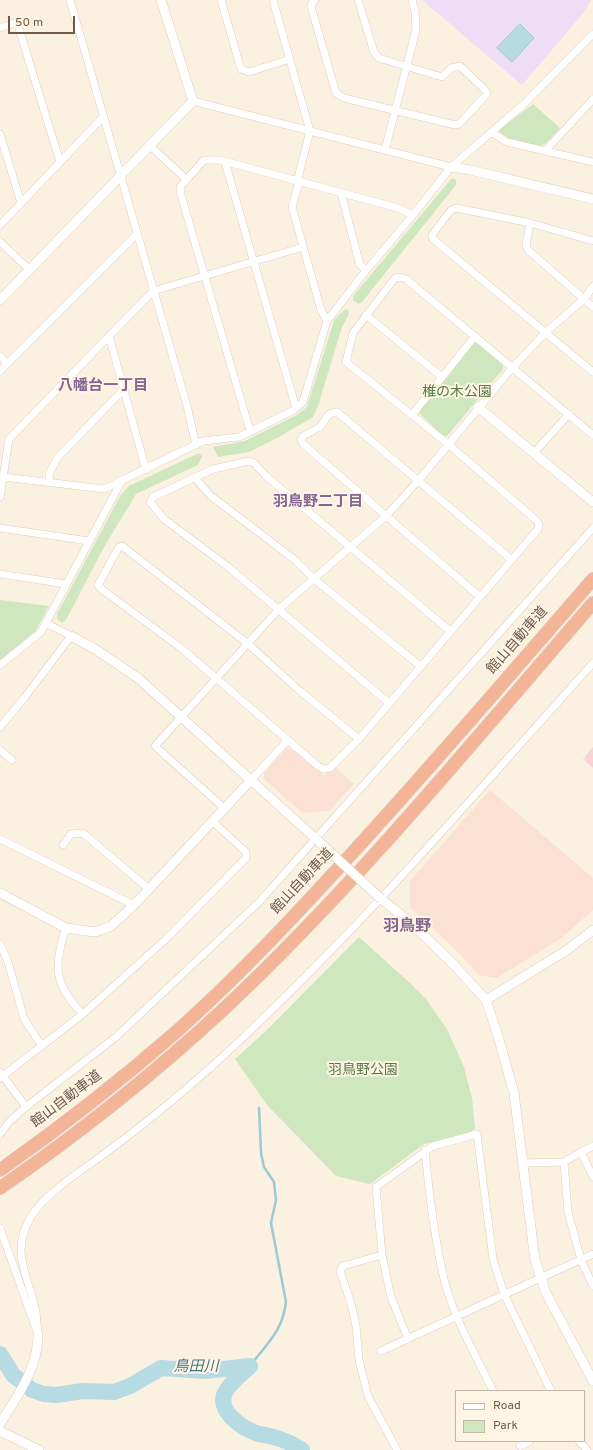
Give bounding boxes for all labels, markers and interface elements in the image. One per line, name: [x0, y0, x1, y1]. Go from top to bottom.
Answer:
scale bar: [10, 8, 77, 34]
text: 50 m: [15, 15, 43, 31]
district label: 八幡台一丁目: [58, 378, 148, 396]
park label: 椎の木公園: [422, 385, 492, 401]
district label: 羽鳥野二丁目: [273, 494, 363, 512]
street label: 館山自動車道: [484, 604, 552, 678]
street label: 館山自動車道: [268, 846, 338, 918]
district label: 羽鳥野: [383, 918, 431, 938]
park label: 羽鳥野公園: [328, 1063, 398, 1079]
street label: 館山自動車道: [28, 1068, 106, 1132]
water label: 鳥田川: [174, 1359, 218, 1377]
legend: [455, 1390, 585, 1442]
text: Road: [493, 1398, 521, 1414]
text: Park: [493, 1418, 518, 1434]

